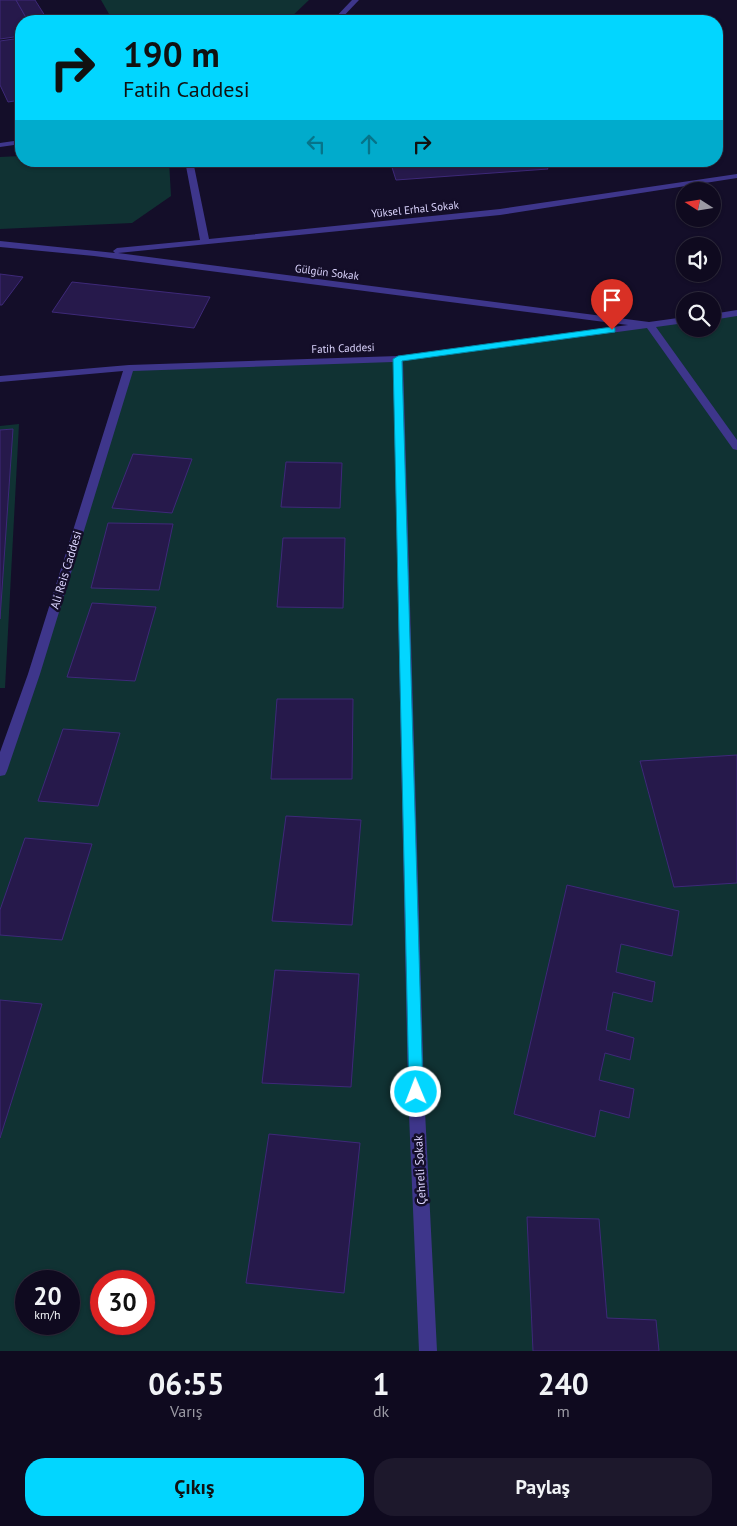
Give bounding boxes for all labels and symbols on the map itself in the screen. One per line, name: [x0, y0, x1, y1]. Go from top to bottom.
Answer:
north arrow: [676, 182, 721, 228]
street label: Yüksel Erhal Sokak: [371, 197, 460, 221]
street label: Gülgün Sokak: [294, 261, 361, 283]
pin: [591, 279, 633, 330]
street label: Fatih Caddesi: [311, 340, 375, 356]
street label: Ali Reis Caddesi: [47, 529, 85, 611]
position arrow: [389, 1065, 441, 1117]
street label: Çehreli Sokak: [410, 1135, 429, 1205]
speed limit sign: 30: [90, 1270, 155, 1335]

